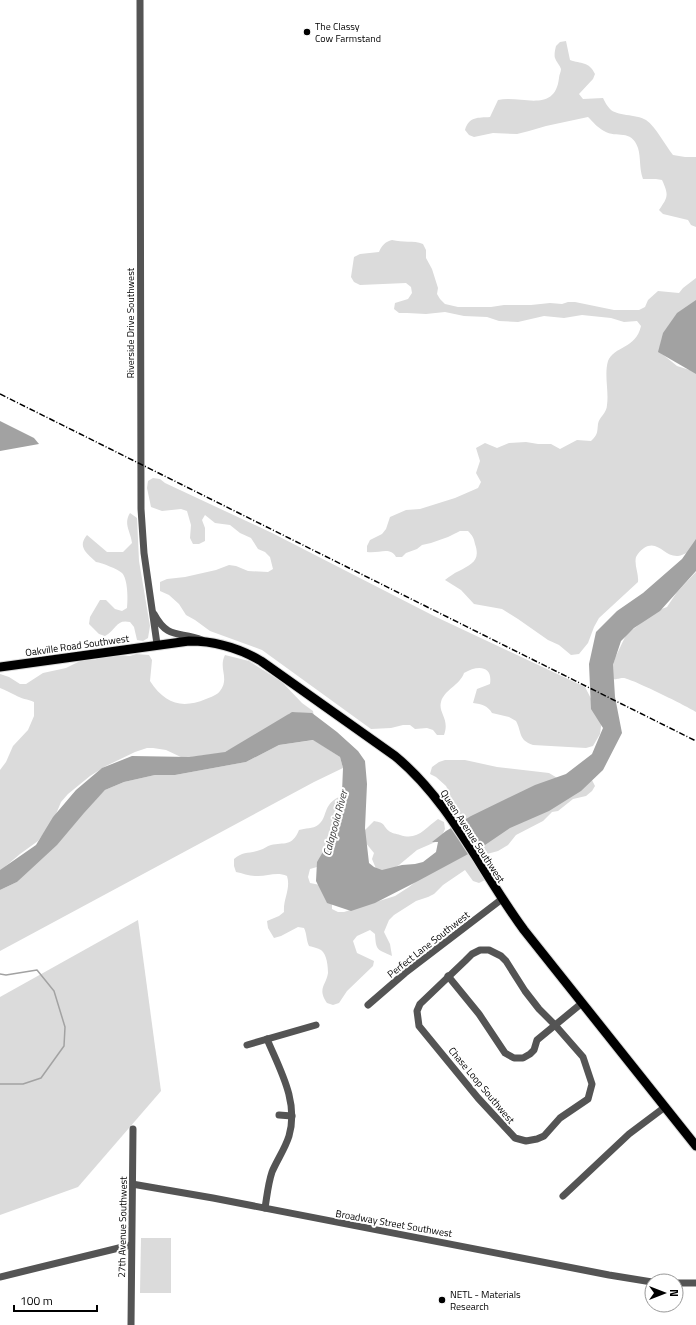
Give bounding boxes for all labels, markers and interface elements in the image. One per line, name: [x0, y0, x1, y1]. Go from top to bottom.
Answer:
place label: The Classy Cow Farmstand: [315, 19, 381, 46]
marker: The Classy Cow Farmstand: [302, 27, 312, 37]
street label: Riverside Drive Southwest: [123, 267, 138, 378]
street label: Oakville Road Southwest: [24, 631, 130, 660]
water label: Calapooia River: [319, 787, 352, 858]
street label: Queen Avenue Southwest: [437, 787, 509, 886]
street label: Perfect Lane Southwest: [384, 907, 473, 981]
street label: Chase Loop Southwest: [445, 1044, 519, 1127]
street label: 27th Avenue Southwest: [114, 1176, 131, 1278]
street label: Broadway Street Southwest: [334, 1206, 454, 1241]
north arrow: [644, 1273, 684, 1313]
scale bar: [14, 1287, 97, 1313]
place label: NETL - Materials Research: [450, 1287, 521, 1314]
text: N: [666, 1289, 682, 1297]
text: 100 m: [20, 1291, 53, 1310]
marker: NETL - Materials Research: [437, 1295, 447, 1305]

